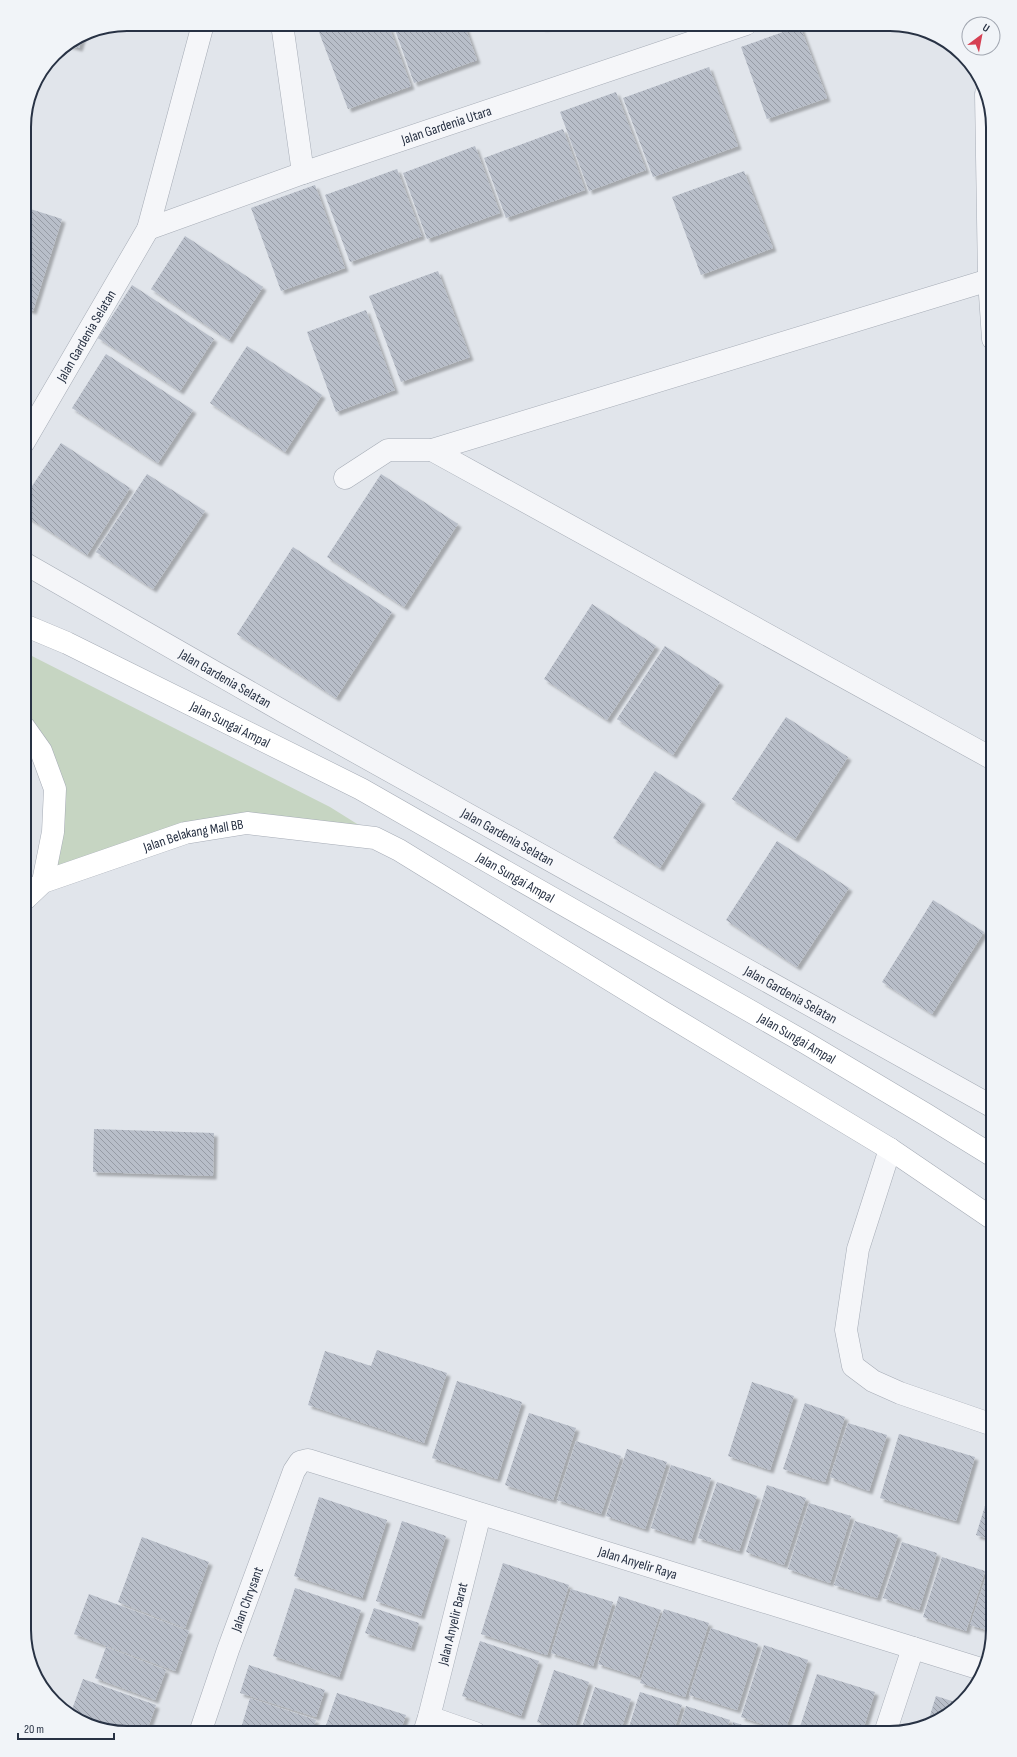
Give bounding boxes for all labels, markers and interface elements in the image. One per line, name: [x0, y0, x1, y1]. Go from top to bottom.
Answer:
north arrow: [961, 16, 1001, 56]
text: U: [980, 21, 992, 35]
street label: Jalan Gardenia Utara: [398, 102, 494, 148]
street label: Jalan Gardenia Selatan: [52, 287, 119, 386]
street label: Jalan Gardenia Selatan: [175, 645, 274, 711]
street label: Jalan Sungai Ampal: [187, 697, 273, 751]
street label: Jalan Gardenia Selatan: [458, 804, 557, 869]
street label: Jalan Belakang Mall BB: [140, 815, 245, 856]
street label: Jalan Sungai Ampal: [473, 848, 558, 906]
street label: Jalan Gardenia Selatan: [741, 961, 840, 1027]
street label: Jalan Sungai Ampal: [754, 1008, 839, 1067]
street label: Jalan Anyelir Raya: [596, 1542, 680, 1583]
street label: Jalan Chrysant: [227, 1564, 266, 1635]
street label: Jalan Anyelir Barat: [434, 1581, 471, 1668]
scale bar: [18, 1715, 114, 1741]
text: 20 m: [24, 1722, 44, 1737]

